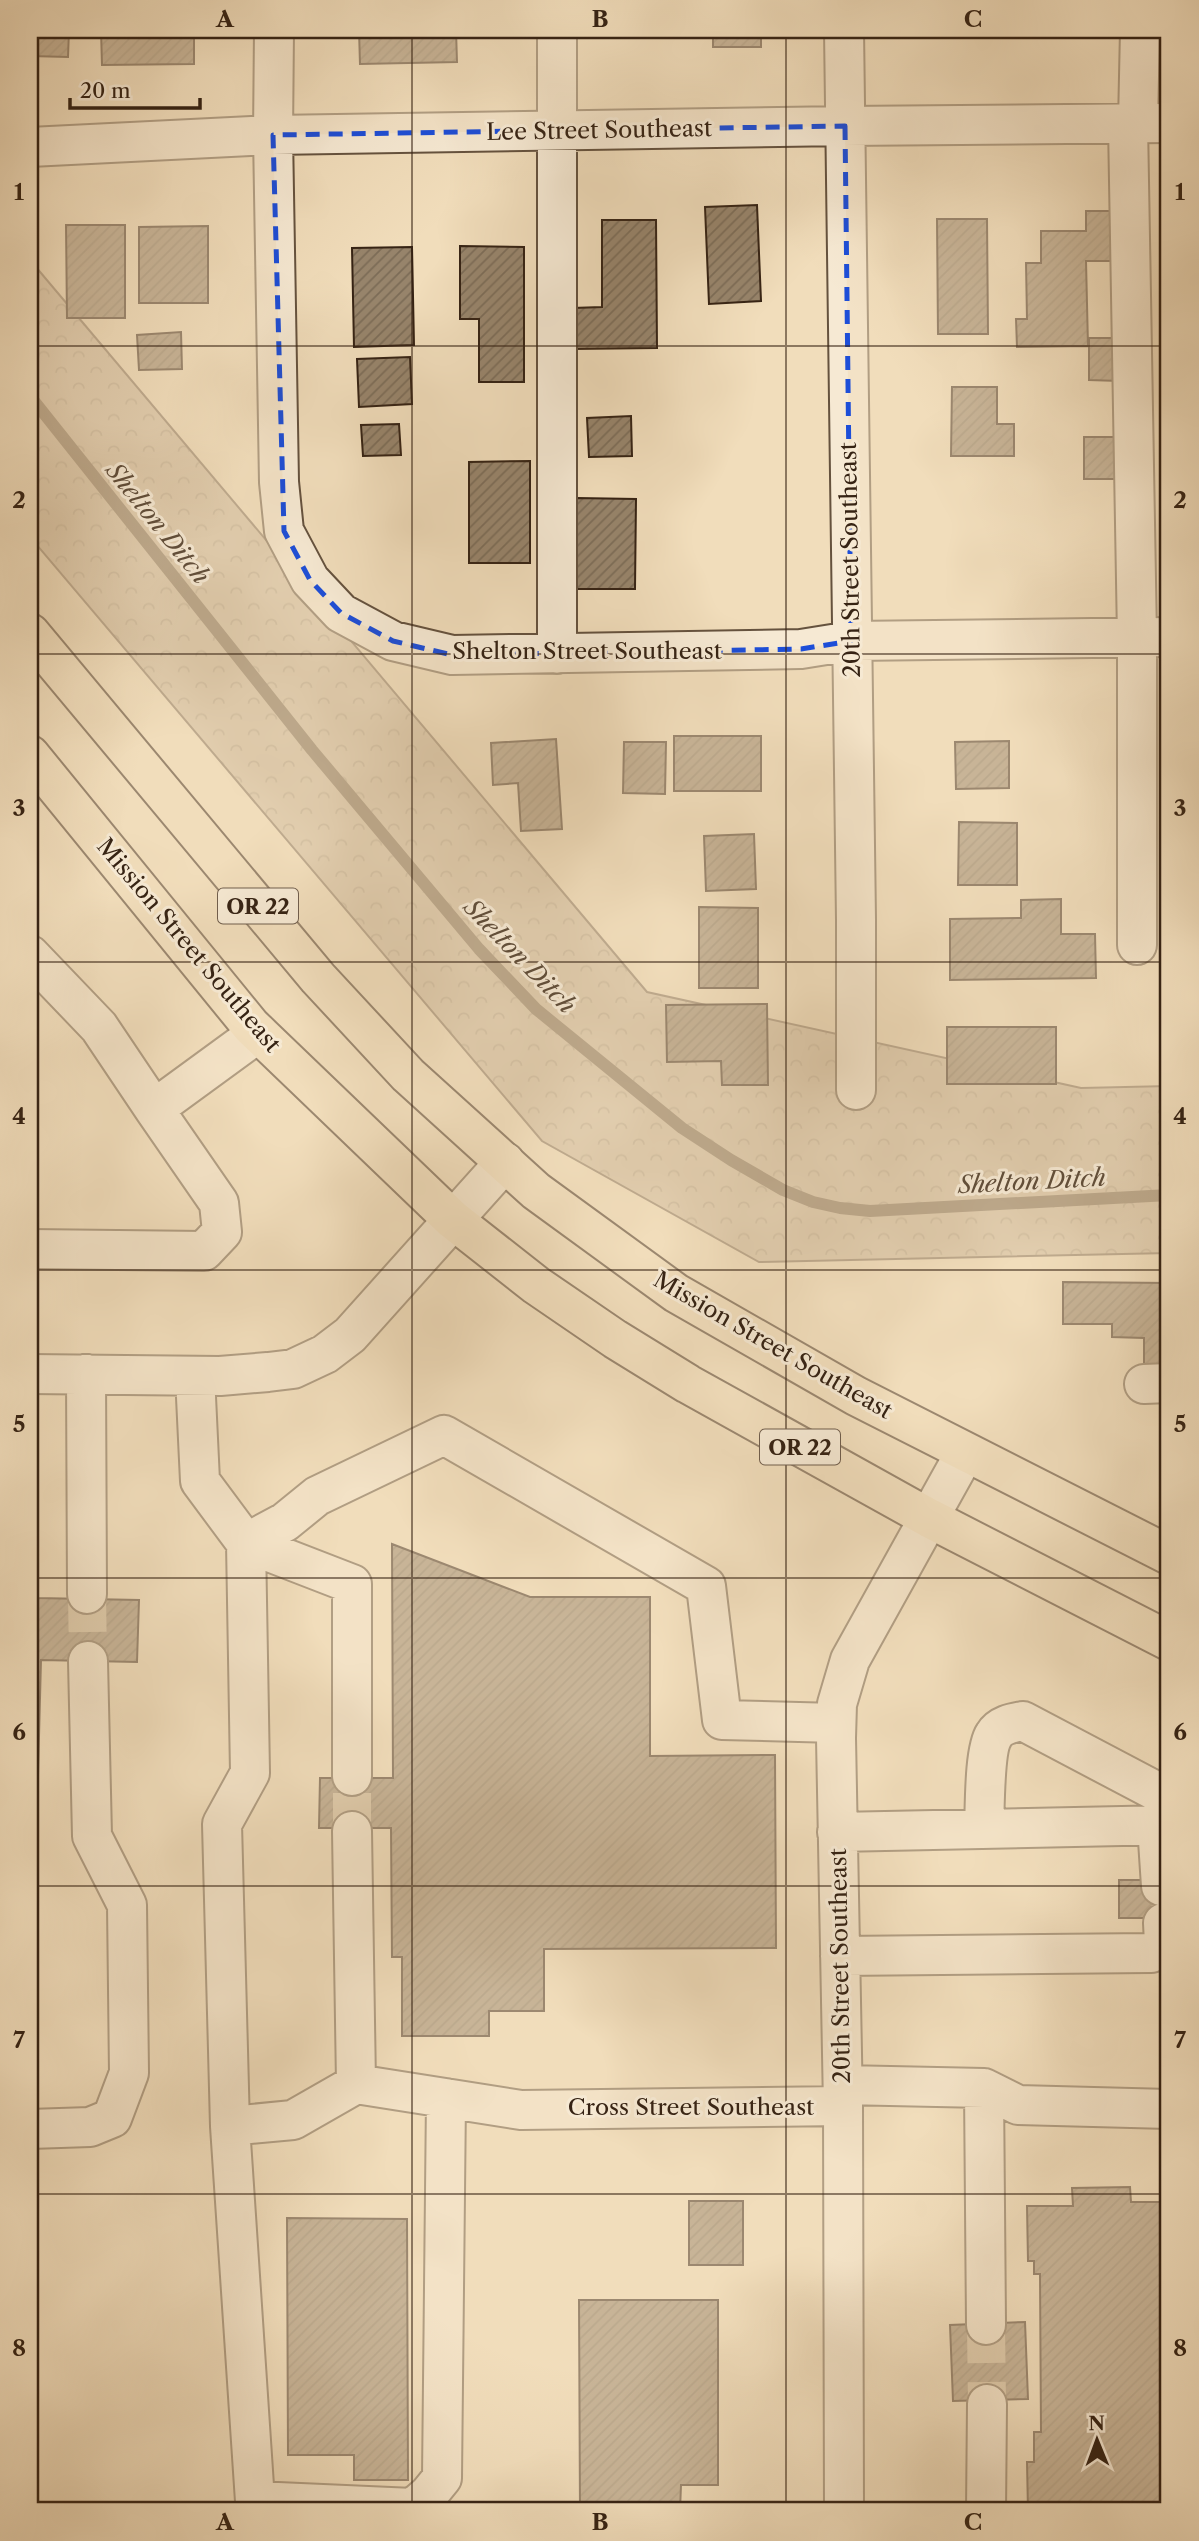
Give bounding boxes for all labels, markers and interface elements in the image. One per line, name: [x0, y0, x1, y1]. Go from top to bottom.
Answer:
text: A: [215, 5, 235, 33]
text: B: [591, 5, 609, 33]
text: C: [964, 5, 982, 33]
scale bar: [70, 66, 200, 110]
text: 20 m: [80, 78, 131, 103]
street label: Lee Street Southeast: [486, 114, 712, 146]
text: 1: [14, 178, 25, 206]
text: 1: [1175, 178, 1186, 206]
street label: 20th Street Southeast: [834, 442, 866, 678]
water label: Shelton Ditch: [99, 455, 216, 590]
text: 2: [12, 486, 26, 514]
text: 2: [1173, 486, 1187, 514]
street label: Shelton Street Southeast: [452, 637, 722, 665]
text: 3: [13, 794, 26, 822]
text: 3: [1174, 794, 1187, 822]
street label: Mission Street Southeast: [91, 832, 287, 1058]
road number: OR 22: [218, 888, 298, 923]
water label: Shelton Ditch: [457, 891, 582, 1019]
text: 4: [12, 1102, 26, 1130]
text: 4: [1173, 1102, 1187, 1130]
water label: Shelton Ditch: [955, 1163, 1107, 1199]
street label: Mission Street Southeast: [649, 1265, 897, 1425]
text: 5: [13, 1410, 25, 1438]
text: 5: [1174, 1410, 1186, 1438]
road number: OR 22: [760, 1430, 840, 1464]
text: 6: [12, 1718, 26, 1746]
text: 6: [1173, 1718, 1187, 1746]
street label: 20th Street Southeast: [824, 1848, 856, 2084]
text: 7: [13, 2026, 25, 2054]
text: 7: [1174, 2026, 1186, 2054]
street label: Cross Street Southeast: [568, 2093, 814, 2121]
text: 8: [12, 2334, 26, 2362]
text: 8: [1173, 2334, 1187, 2362]
north arrow: [1062, 2404, 1132, 2474]
text: N: [1088, 2412, 1105, 2435]
text: A: [215, 2508, 235, 2536]
text: B: [591, 2508, 609, 2536]
text: C: [964, 2508, 982, 2536]

